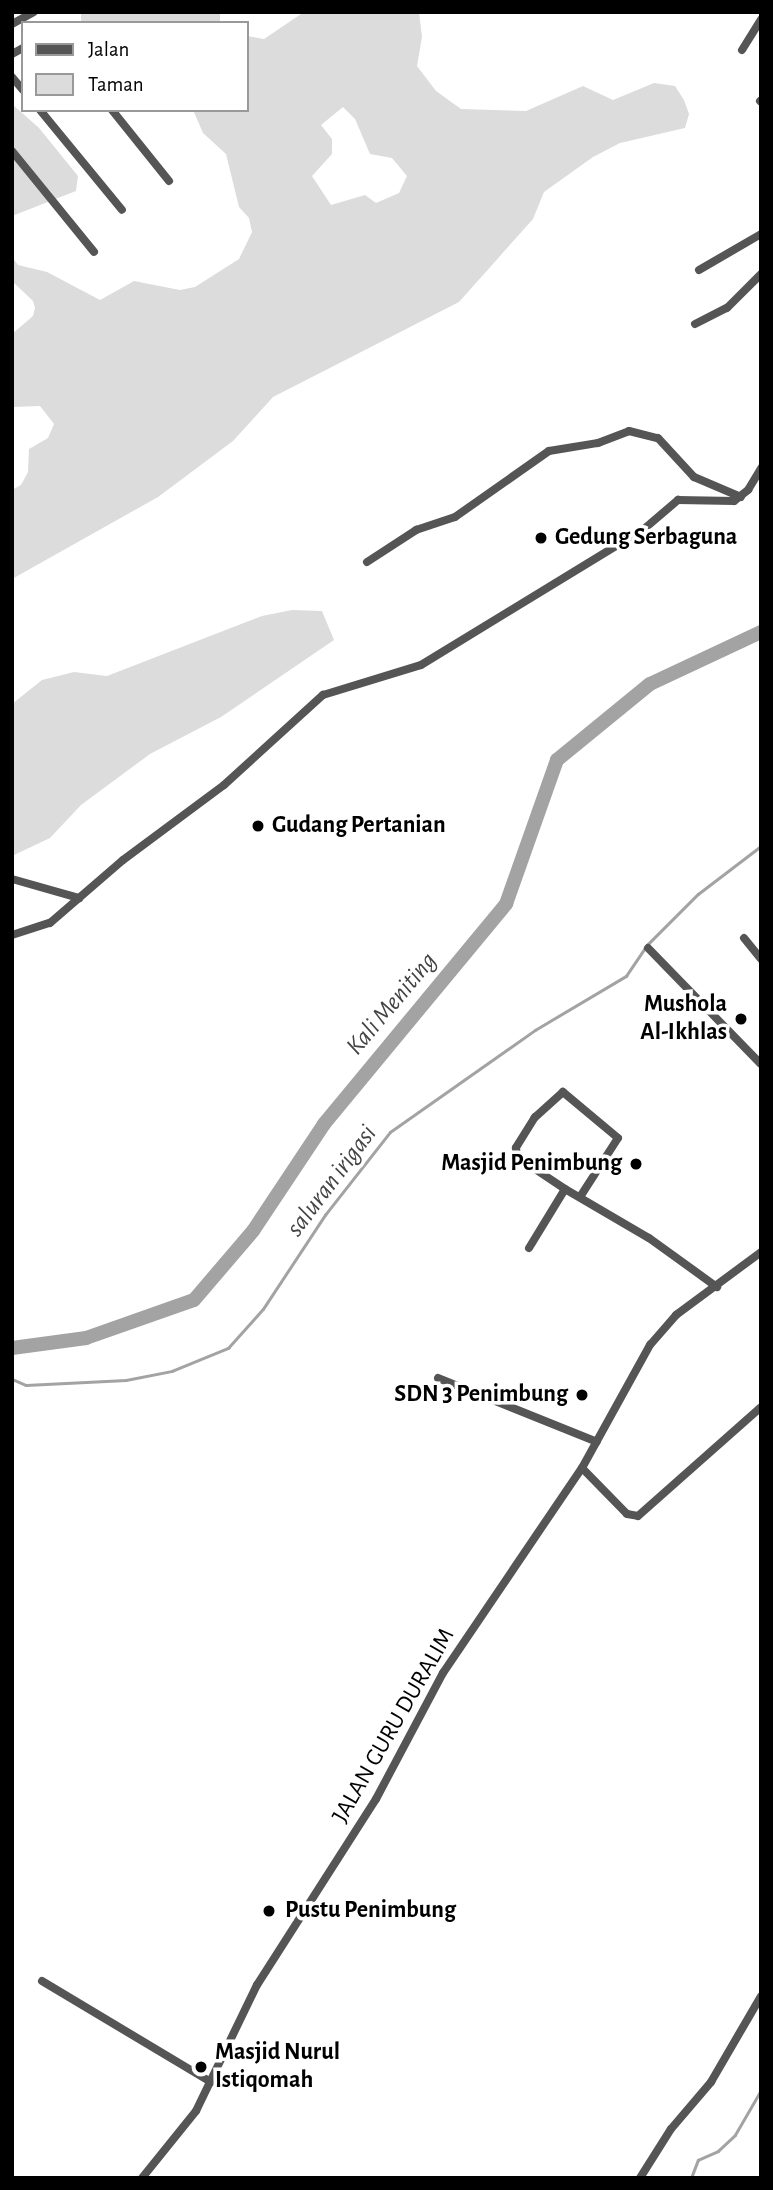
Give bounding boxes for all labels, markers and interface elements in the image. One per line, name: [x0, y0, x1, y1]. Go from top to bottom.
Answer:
legend: [21, 21, 248, 112]
text: Jalan: [88, 39, 129, 60]
text: Taman: [88, 74, 144, 95]
place label: Gedung Serbaguna: [555, 524, 737, 552]
marker: Gedung Serbaguna: [533, 530, 549, 546]
place label: Gudang Pertanian: [272, 812, 446, 840]
marker: Gudang Pertanian: [250, 818, 266, 834]
water label: Kali Meniting: [340, 946, 444, 1062]
place label: Mushola Al-Ikhlas: [640, 991, 727, 1047]
marker: Mushola Al-Ikhlas: [733, 1011, 749, 1027]
water label: saluran irigasi: [280, 1119, 384, 1243]
place label: Masjid Penimbung: [441, 1150, 622, 1178]
marker: Masjid Penimbung: [628, 1156, 644, 1172]
place label: SDN 3 Penimbung: [394, 1381, 568, 1409]
marker: SDN 3 Penimbung: [574, 1387, 590, 1403]
street label: JALAN GURU DURALIM: [327, 1624, 461, 1828]
place label: Pustu Penimbung: [285, 1897, 456, 1925]
marker: Pustu Penimbung: [259, 1901, 279, 1921]
place label: Masjid Nurul Istiqomah: [215, 2039, 340, 2095]
marker: Masjid Nurul Istiqomah: [193, 2059, 209, 2075]

